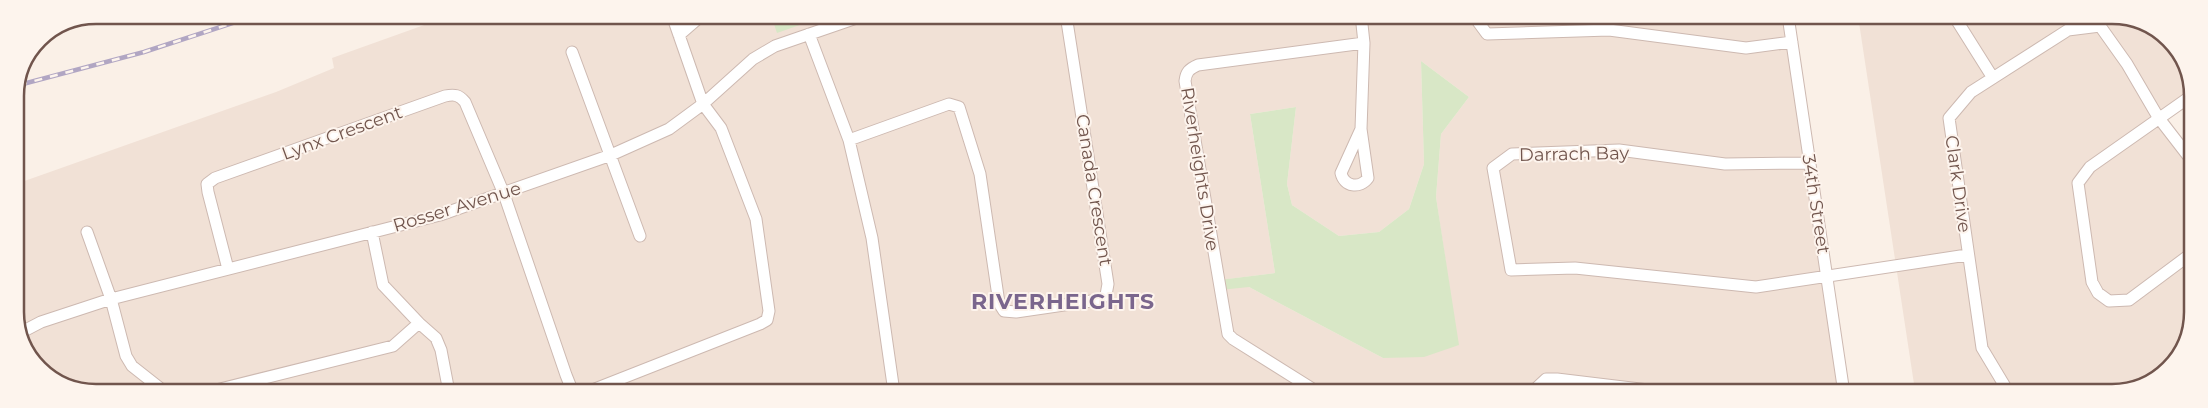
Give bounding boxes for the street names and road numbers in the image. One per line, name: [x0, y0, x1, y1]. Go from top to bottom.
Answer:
street label: Riverheights Drive: [1176, 85, 1224, 253]
street label: Lynx Crescent: [279, 101, 405, 165]
street label: Canada Crescent: [1071, 113, 1117, 267]
street label: Clark Drive: [1940, 134, 1976, 234]
street label: Darrach Bay: [1519, 142, 1630, 166]
street label: 34th Street: [1797, 153, 1835, 255]
street label: Rosser Avenue: [390, 177, 524, 237]

